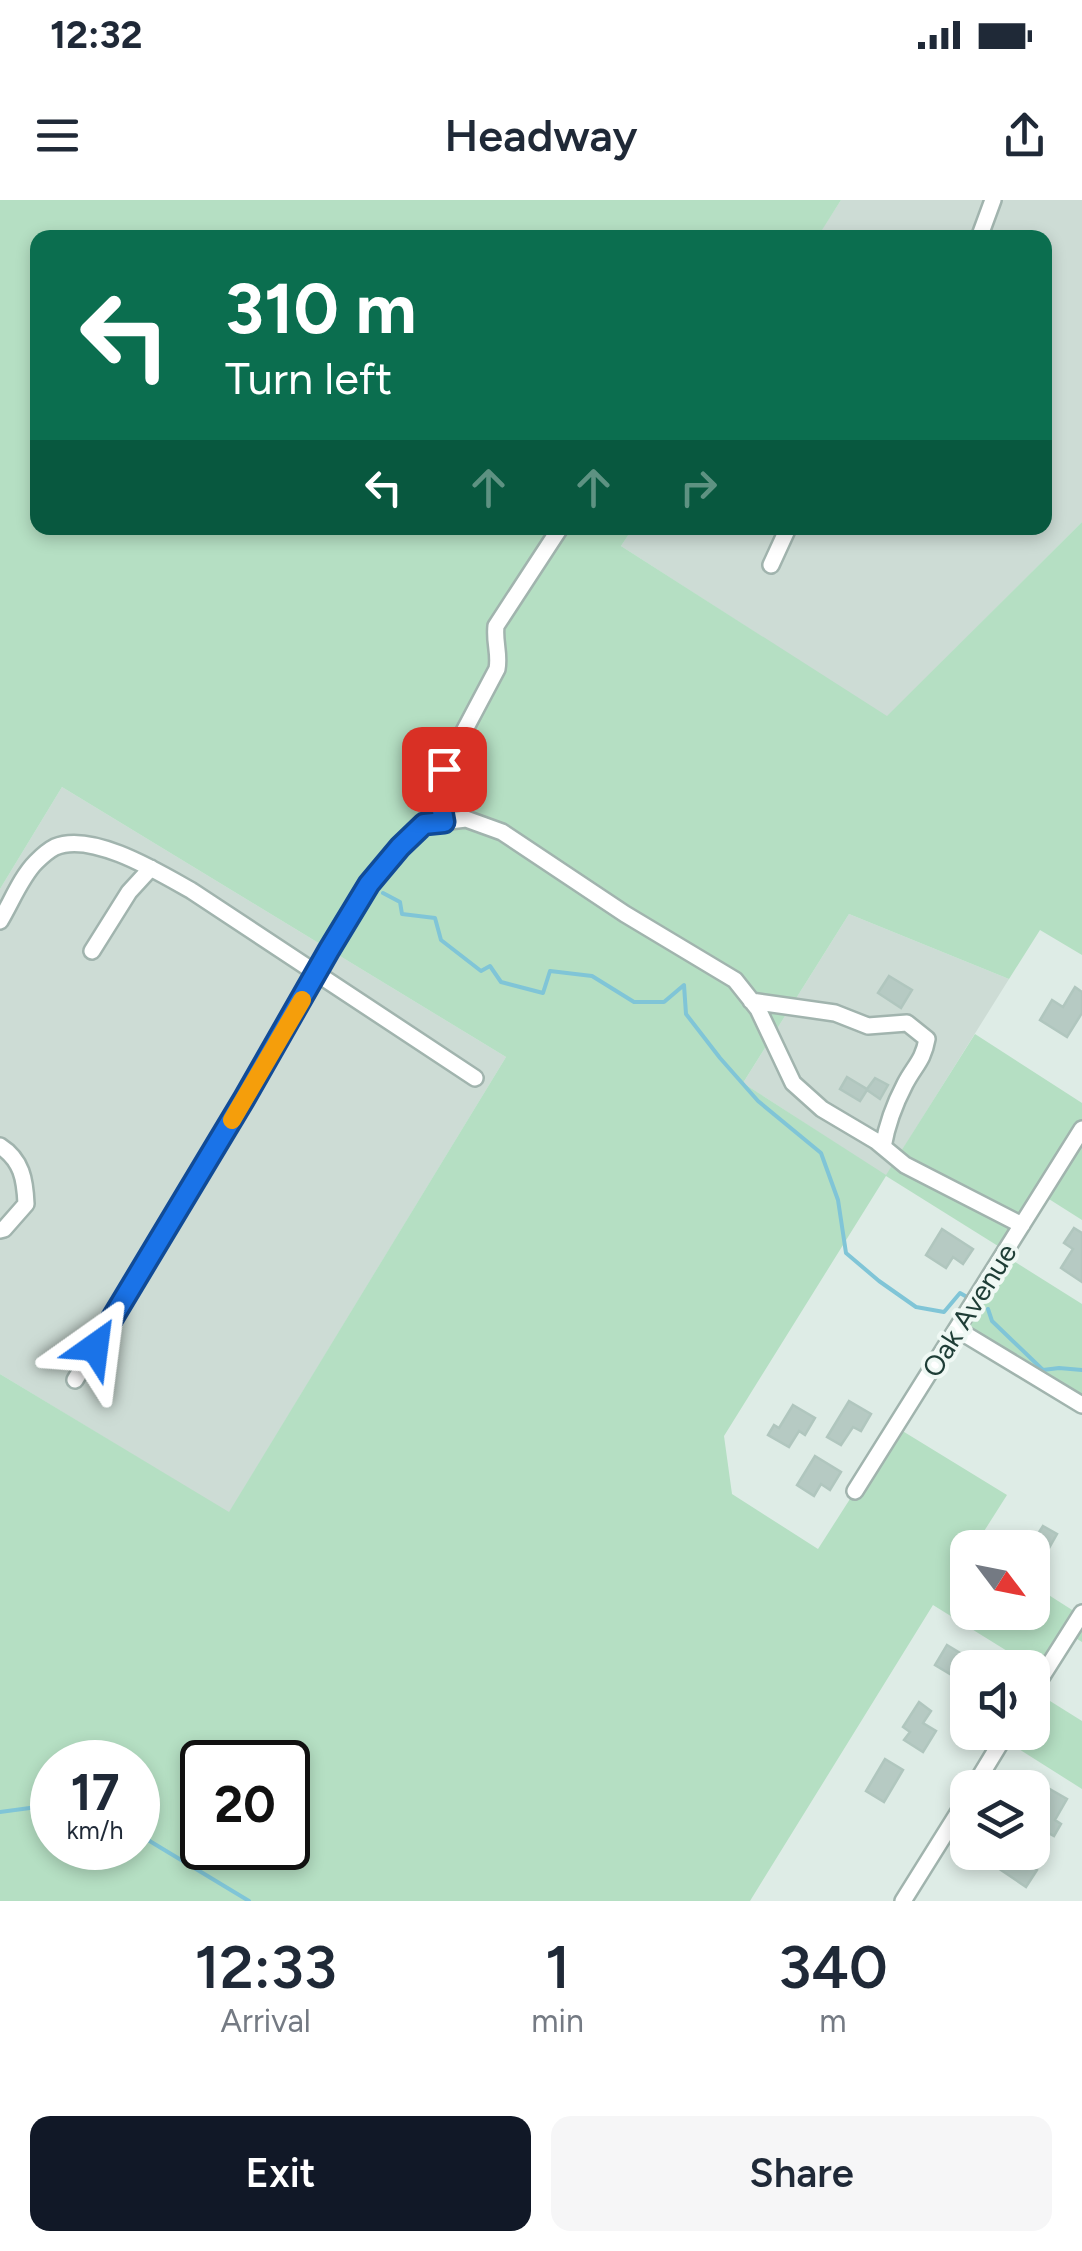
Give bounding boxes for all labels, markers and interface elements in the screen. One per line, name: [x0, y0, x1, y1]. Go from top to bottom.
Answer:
text: 12:32: [50, 12, 143, 58]
icon: menu: [30, 108, 85, 163]
text: Headway: [445, 108, 637, 162]
icon: share: [997, 108, 1052, 163]
text: 310 m: [225, 266, 417, 351]
icon: left: [60, 270, 190, 400]
text: Turn left: [225, 351, 392, 405]
icon: left: [356, 460, 411, 515]
icon: ahead: [461, 460, 516, 515]
icon: ahead: [566, 460, 621, 515]
icon: right: [671, 460, 726, 515]
pin: [402, 727, 487, 812]
icon: arrive: [417, 742, 472, 797]
street label: Oak Avenue: [915, 1237, 1023, 1383]
position arrow: [43, 1295, 147, 1399]
north arrow: [950, 1530, 1050, 1630]
map controls: [950, 1530, 1050, 1870]
button: sound: [950, 1650, 1050, 1750]
speed limit sign: 20: [180, 1740, 310, 1870]
text: 17: [71, 1762, 119, 1823]
button: layers: [950, 1770, 1050, 1870]
text: km/h: [66, 1815, 124, 1845]
text: 12:33: [194, 1931, 337, 2003]
text: 1: [545, 1931, 570, 2003]
text: 340: [778, 1931, 888, 2003]
text: Arrival: [220, 2002, 311, 2040]
text: min: [531, 2002, 584, 2040]
text: m: [819, 2002, 846, 2040]
button: Exit: [30, 2116, 531, 2231]
button: Share: [551, 2116, 1052, 2231]

